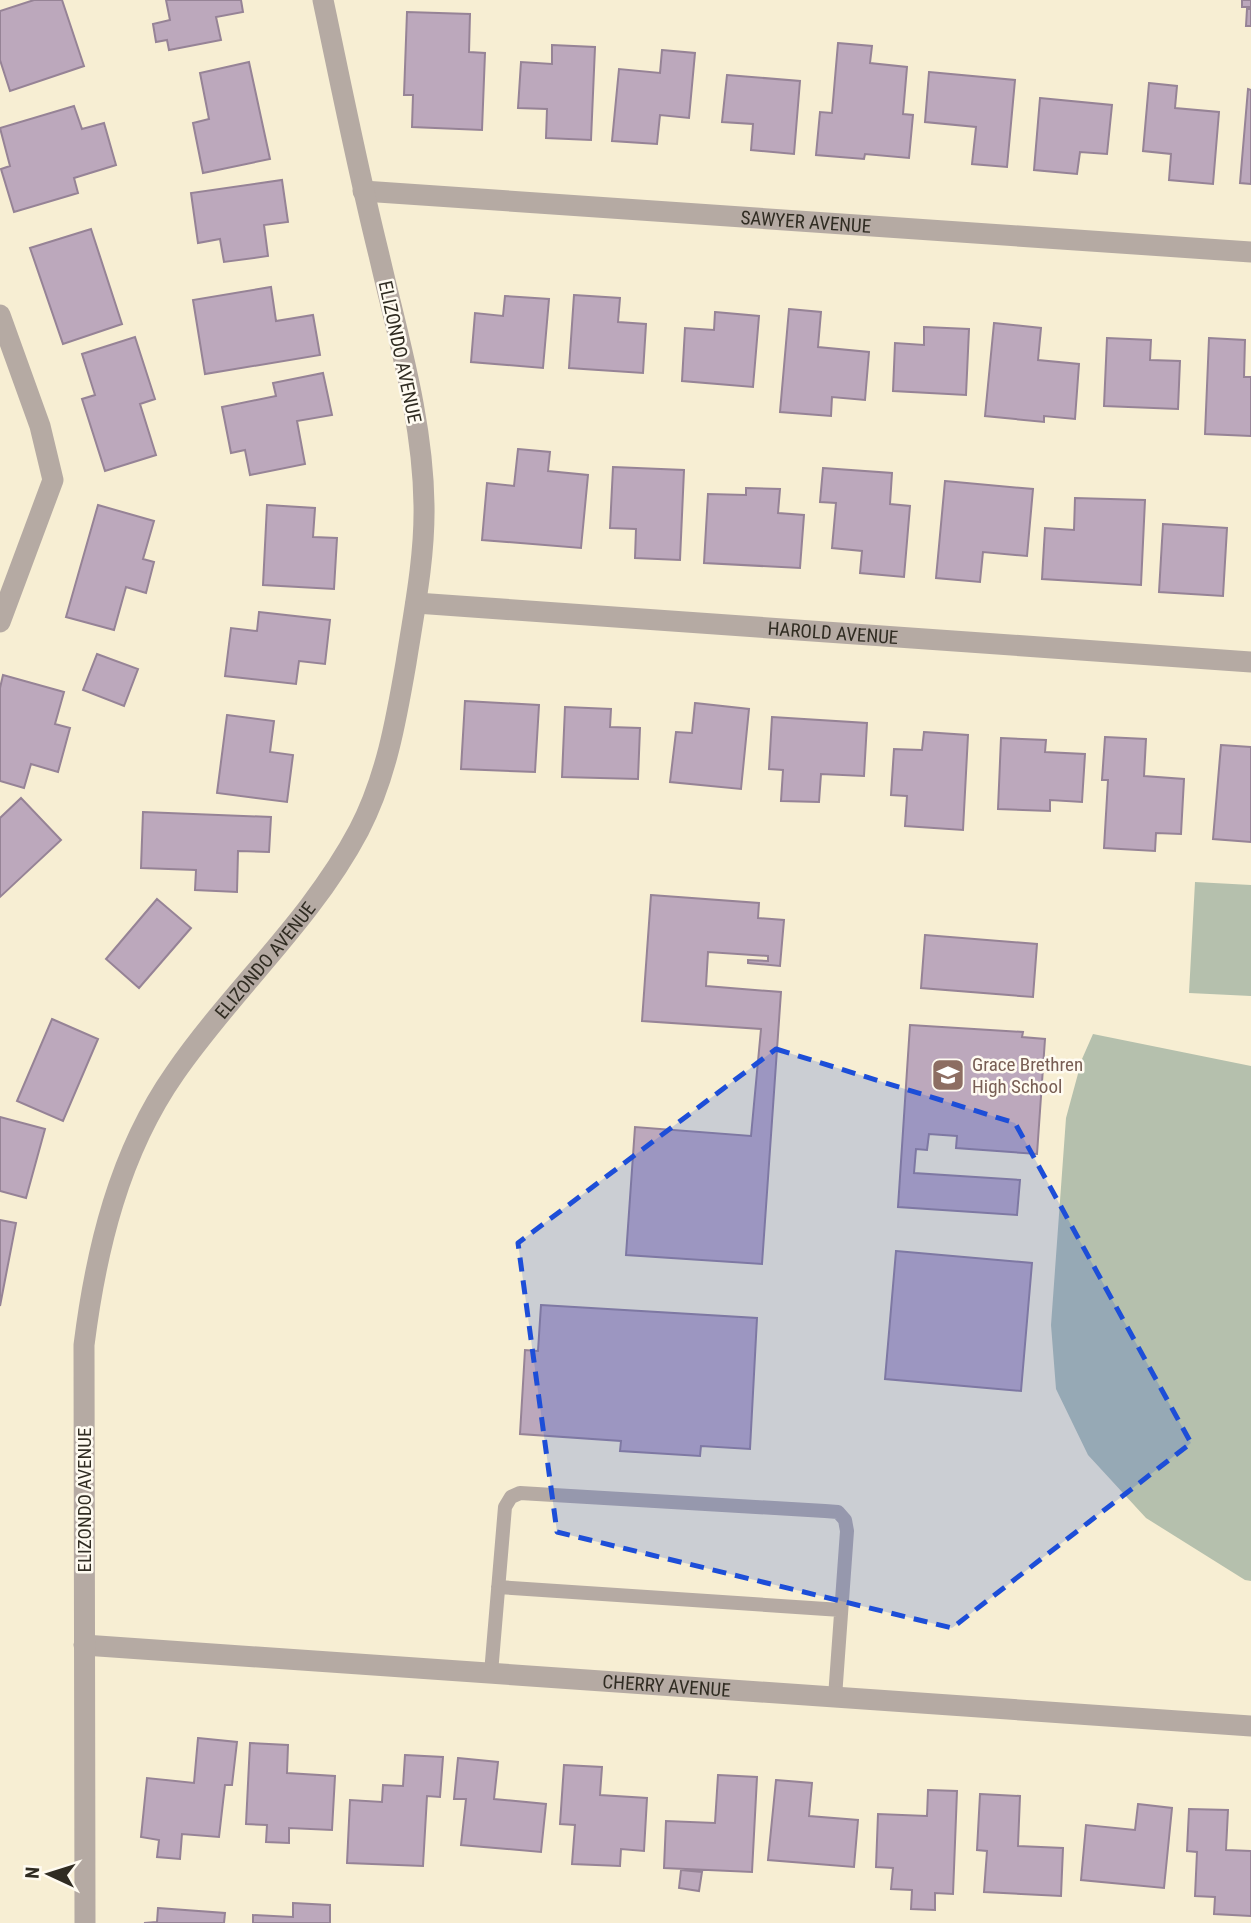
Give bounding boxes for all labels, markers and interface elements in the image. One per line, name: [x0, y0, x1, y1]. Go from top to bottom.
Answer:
street label: SAWYER AVENUE: [740, 205, 872, 237]
street label: ELIZONDO AVENUE: [374, 279, 426, 425]
street label: HAROLD AVENUE: [767, 616, 899, 649]
street label: ELIZONDO AVENUE: [210, 897, 320, 1023]
place label: Grace Brethren High School: [972, 1053, 1083, 1098]
school or university icon: Grace Brethren High School: [929, 1056, 967, 1094]
street label: ELIZONDO AVENUE: [73, 1428, 96, 1572]
street label: CHERRY AVENUE: [602, 1670, 731, 1701]
north arrow: [14, 1839, 84, 1909]
text: N: [21, 1866, 44, 1879]

